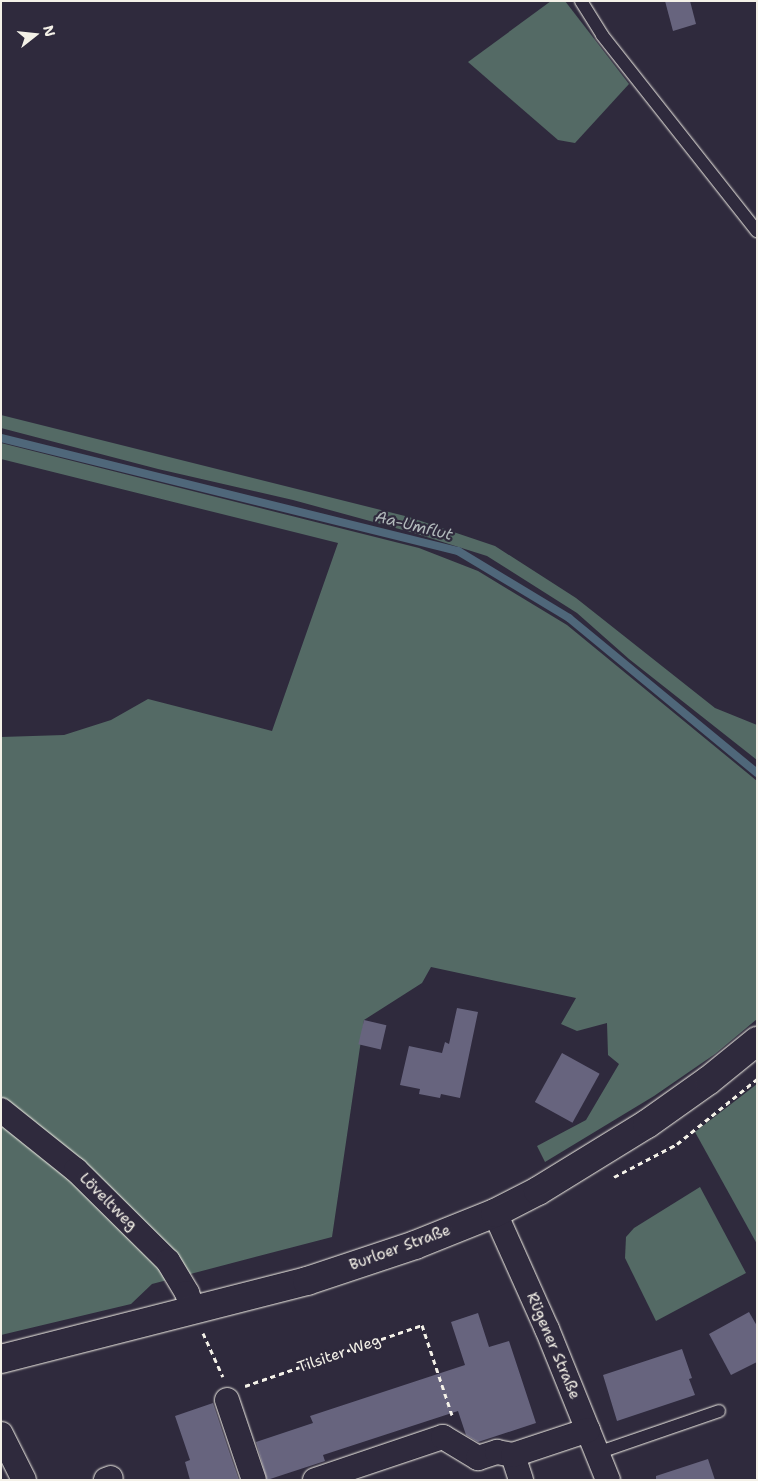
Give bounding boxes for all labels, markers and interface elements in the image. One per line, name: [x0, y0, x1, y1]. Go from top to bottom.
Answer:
north arrow: [10, 10, 60, 60]
text: N: [39, 23, 60, 39]
water label: Aa-Umflut: [373, 507, 455, 545]
street label: Löveltweg: [75, 1169, 141, 1235]
street label: Burloer Straße: [347, 1221, 453, 1275]
street label: Rügener Straße: [522, 1290, 584, 1402]
street label: Tilsiter Weg: [295, 1331, 383, 1377]

